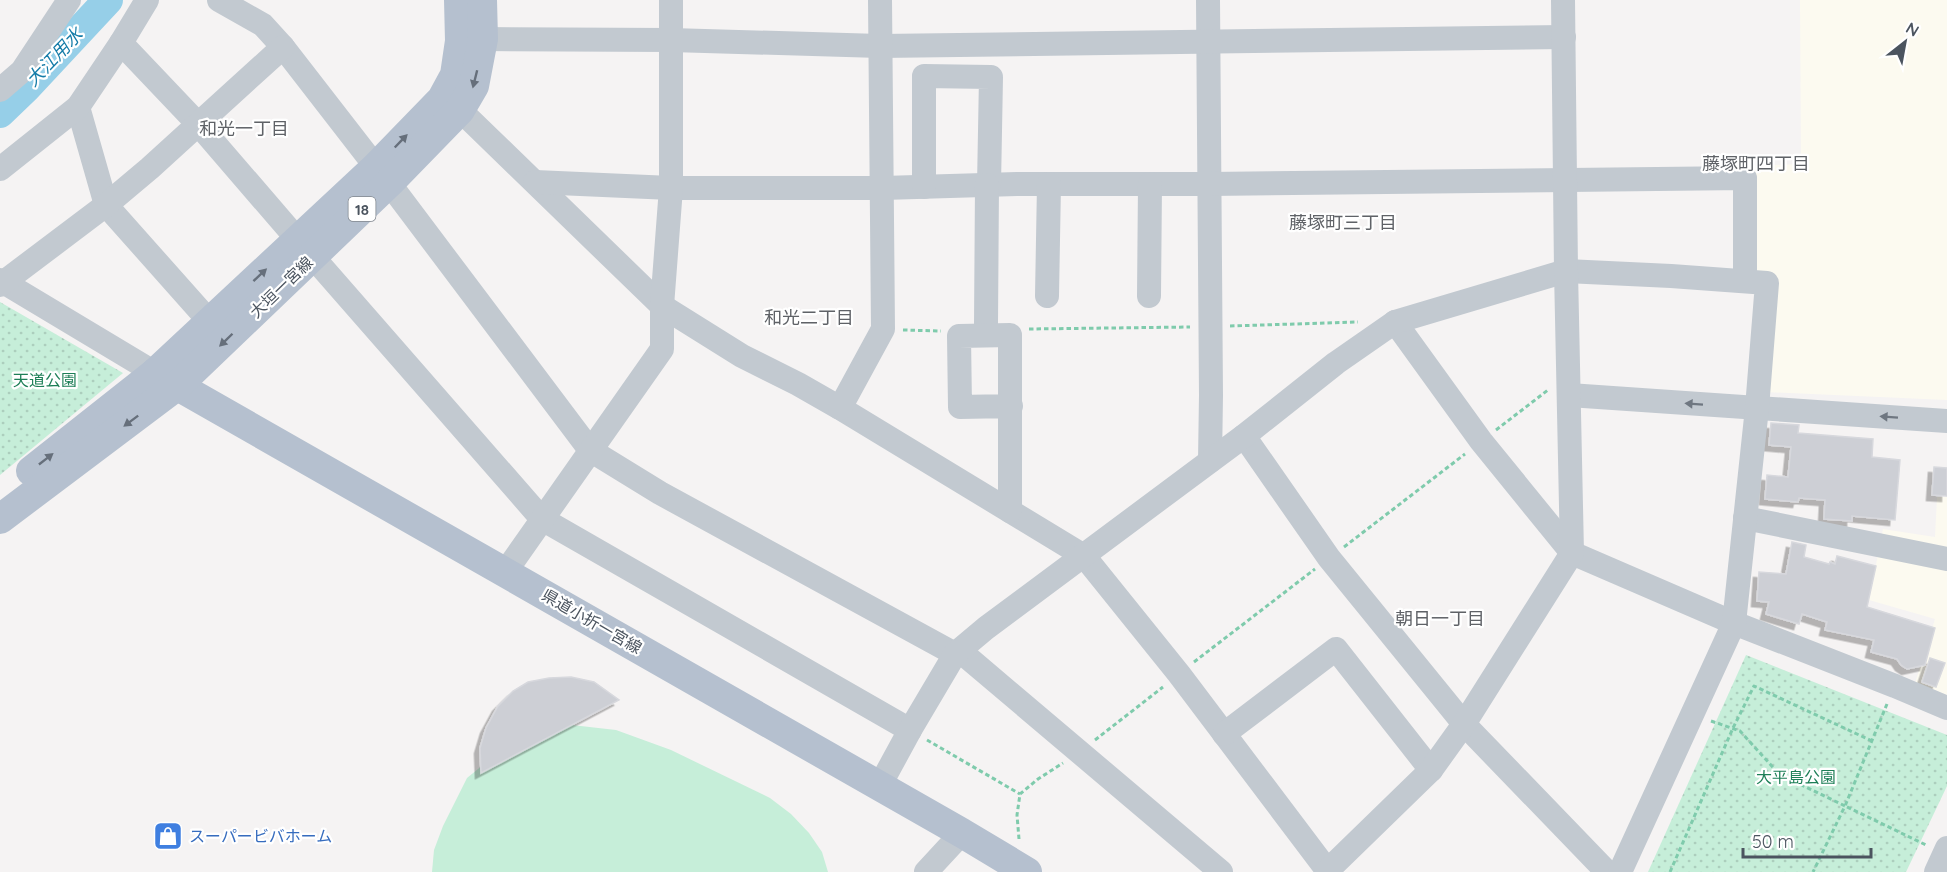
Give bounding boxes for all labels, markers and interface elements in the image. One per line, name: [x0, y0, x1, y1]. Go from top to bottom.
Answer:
north arrow: [1875, 12, 1935, 72]
text: N: [1903, 18, 1923, 41]
water label: 大江用水: [21, 22, 89, 91]
one-way arrow: [469, 69, 479, 88]
district label: 和光一丁目: [199, 117, 289, 140]
one-way arrow: [394, 134, 408, 149]
district label: 藤塚町四丁目: [1702, 152, 1810, 175]
road number: 18: [348, 197, 376, 221]
district label: 藤塚町三丁目: [1289, 211, 1397, 234]
street label: 大垣一宮線: [245, 252, 317, 322]
one-way arrow: [252, 269, 266, 283]
district label: 和光二丁目: [764, 306, 854, 329]
one-way arrow: [220, 332, 234, 346]
park label: 天道公園: [13, 370, 77, 390]
one-way arrow: [1685, 399, 1704, 409]
one-way arrow: [1879, 413, 1898, 422]
one-way arrow: [124, 414, 139, 426]
one-way arrow: [38, 453, 54, 466]
street label: 県道小折一宮線: [538, 584, 646, 658]
district label: 朝日一丁目: [1395, 607, 1485, 630]
park label: 大平島公園: [1756, 767, 1836, 787]
shop icon: スーパービバホーム: [152, 820, 184, 852]
scale bar: [1743, 821, 1870, 859]
place label: スーパービバホーム: [189, 826, 332, 846]
text: 50 m: [1752, 830, 1794, 853]

